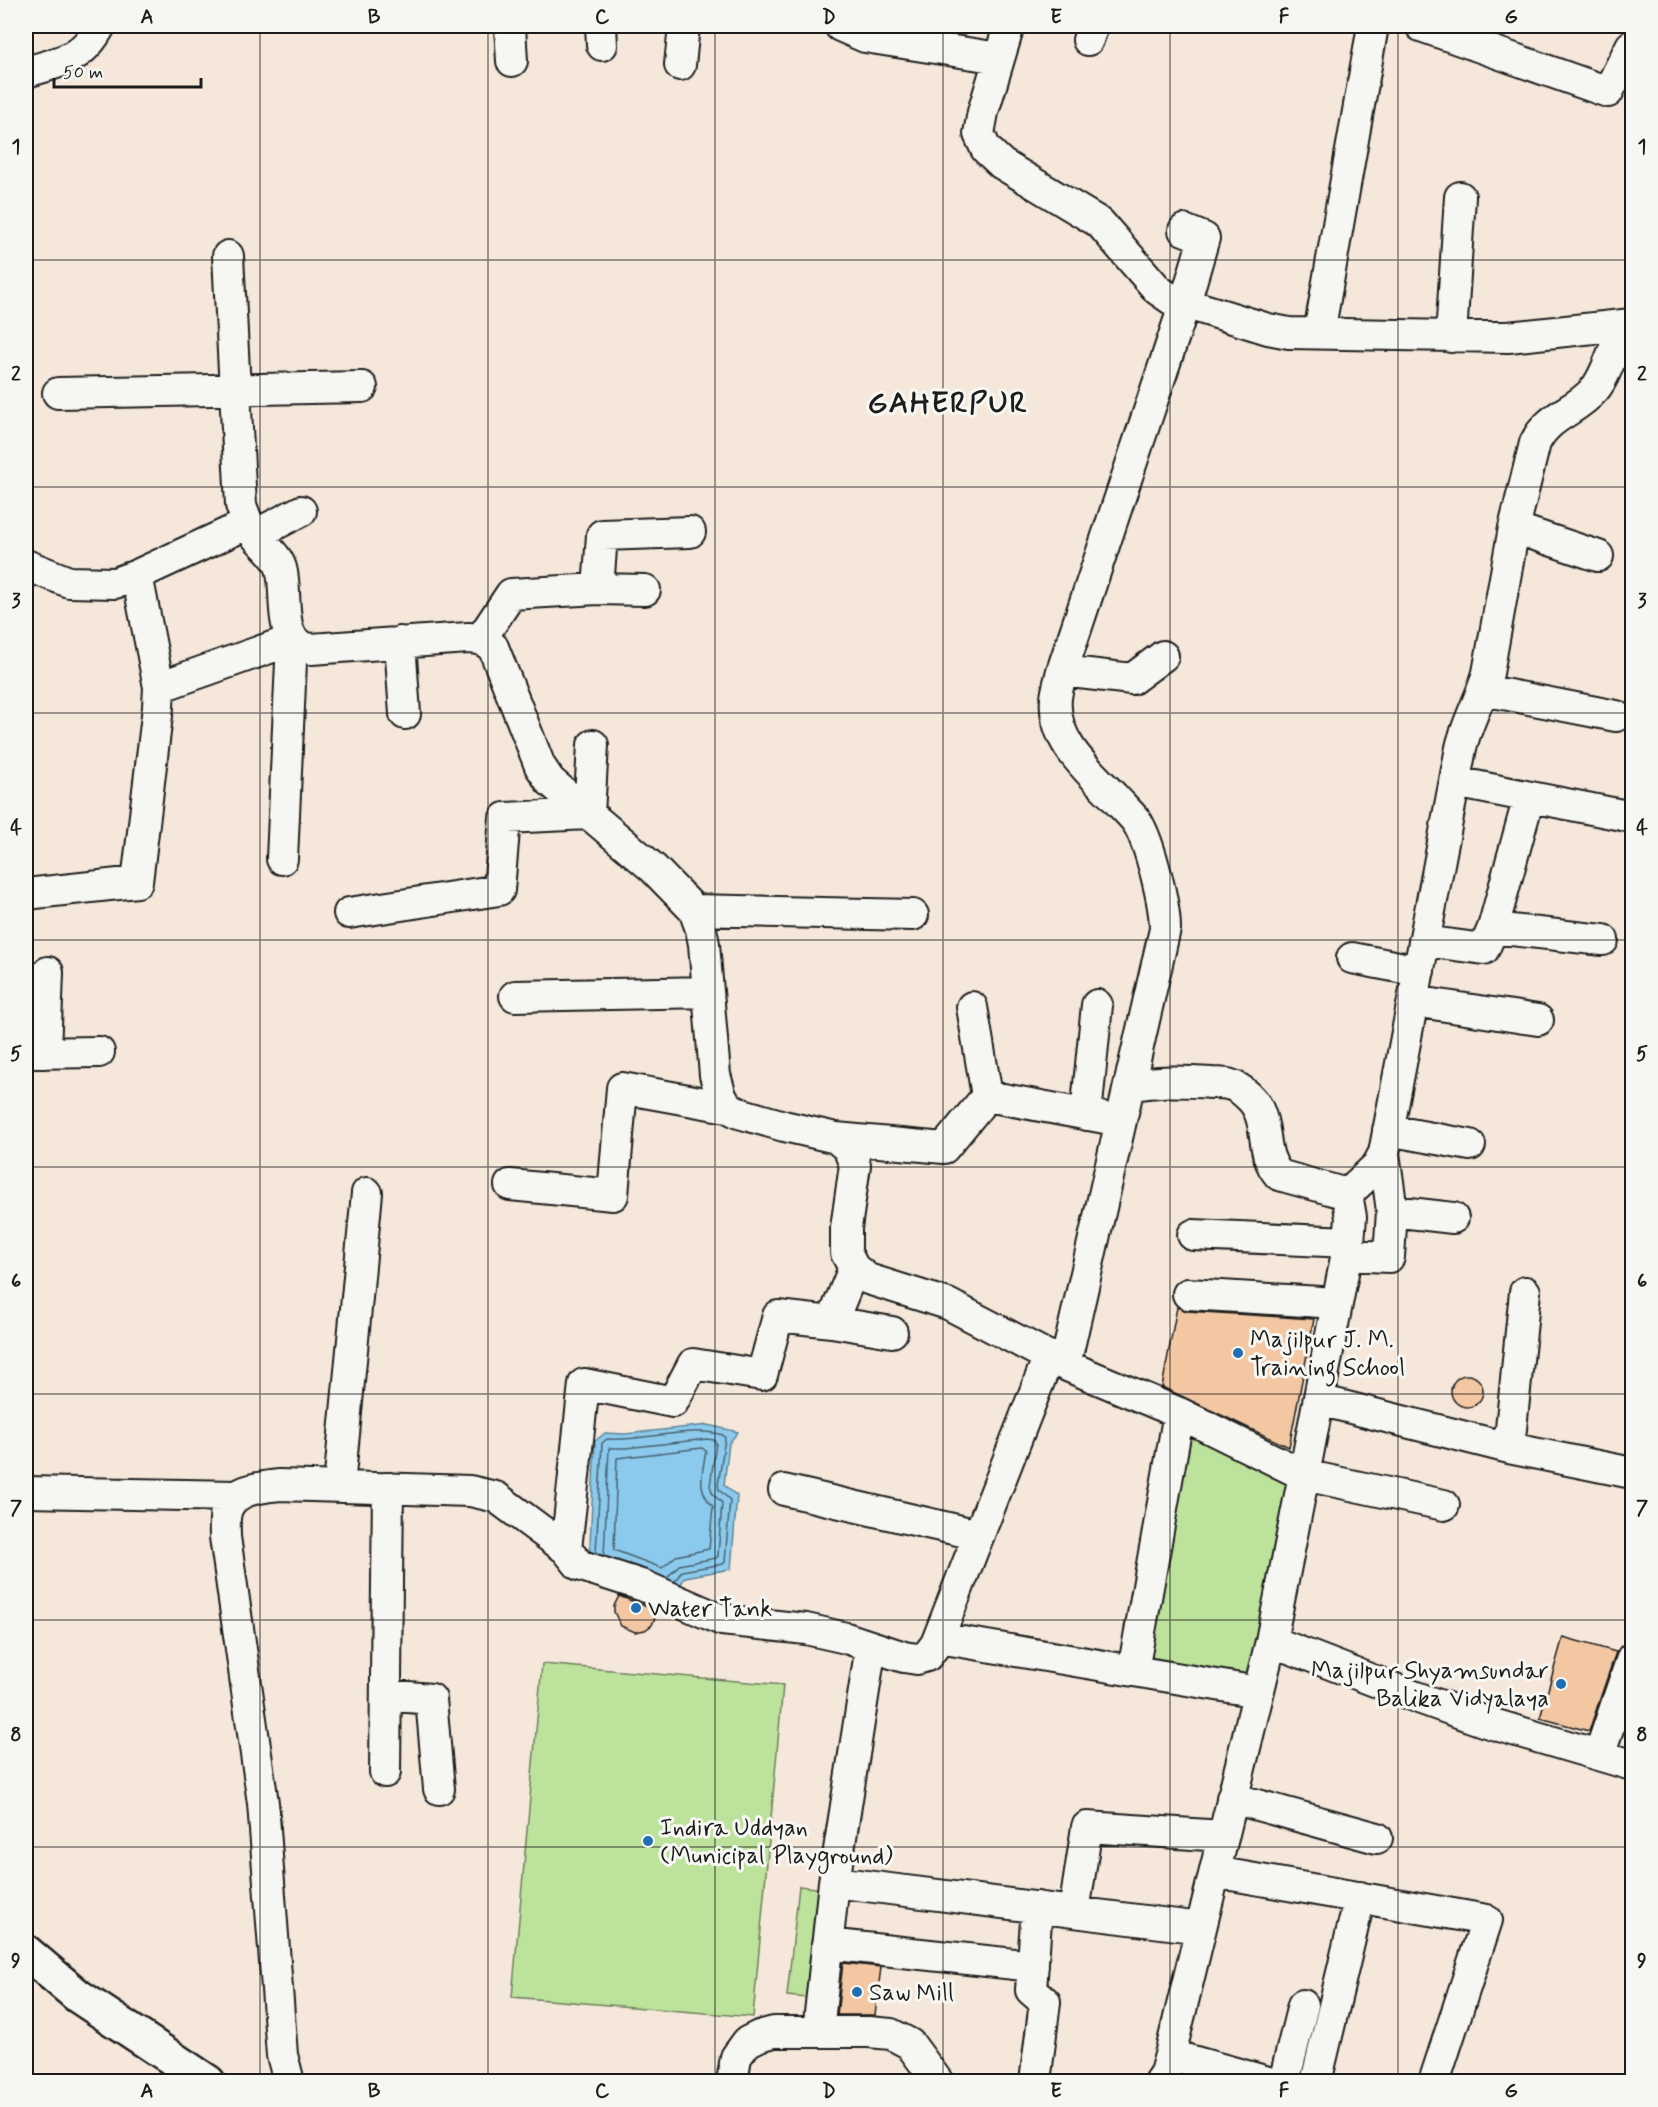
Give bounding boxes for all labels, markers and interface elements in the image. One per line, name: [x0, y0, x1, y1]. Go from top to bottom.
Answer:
text: A: [140, 4, 154, 31]
text: B: [368, 4, 381, 31]
text: C: [595, 4, 610, 31]
text: D: [822, 4, 836, 31]
text: E: [1050, 4, 1062, 31]
text: F: [1279, 4, 1290, 31]
text: G: [1504, 4, 1518, 31]
scale bar: [54, 51, 201, 89]
text: 50 m: [63, 61, 103, 85]
text: 1: [12, 134, 20, 161]
text: 1: [1638, 134, 1646, 161]
text: 2: [11, 361, 21, 388]
text: 2: [1637, 361, 1647, 388]
district label: GAHERPUR: [868, 384, 1028, 423]
text: 3: [11, 588, 21, 615]
text: 3: [1637, 588, 1647, 615]
text: 4: [10, 815, 22, 842]
text: 4: [1636, 815, 1648, 842]
text: 5: [10, 1041, 22, 1068]
text: 5: [1636, 1041, 1648, 1068]
text: 6: [11, 1268, 21, 1295]
text: 6: [1637, 1268, 1647, 1295]
place label: Majilpur J. M. Training School: [1250, 1325, 1405, 1387]
marker: Majilpur J. M. Training School: [1231, 1346, 1245, 1360]
text: 7: [10, 1495, 22, 1522]
text: 7: [1636, 1495, 1648, 1522]
place label: Water Tank: [648, 1594, 772, 1625]
marker: Water Tank: [629, 1601, 643, 1615]
place label: Majilpur Shyamsundar Balika Vidyalaya: [1311, 1656, 1549, 1715]
marker: Majilpur Shyamsundar Balika Vidyalaya: [1554, 1677, 1568, 1691]
text: 8: [10, 1722, 22, 1749]
text: 8: [1636, 1722, 1648, 1749]
place label: Indira Uddyan (Municipal Playground): [660, 1813, 893, 1874]
marker: Indira Uddyan (Municipal Playground): [641, 1834, 655, 1848]
text: 9: [11, 1948, 21, 1975]
text: 9: [1637, 1948, 1647, 1975]
place label: Saw Mill: [869, 1978, 954, 2009]
marker: Saw Mill: [850, 1985, 864, 1999]
text: A: [140, 2078, 154, 2105]
text: B: [368, 2078, 381, 2105]
text: C: [595, 2078, 610, 2105]
text: D: [822, 2078, 836, 2105]
text: E: [1050, 2078, 1062, 2105]
text: F: [1279, 2078, 1290, 2105]
text: G: [1504, 2078, 1518, 2105]

